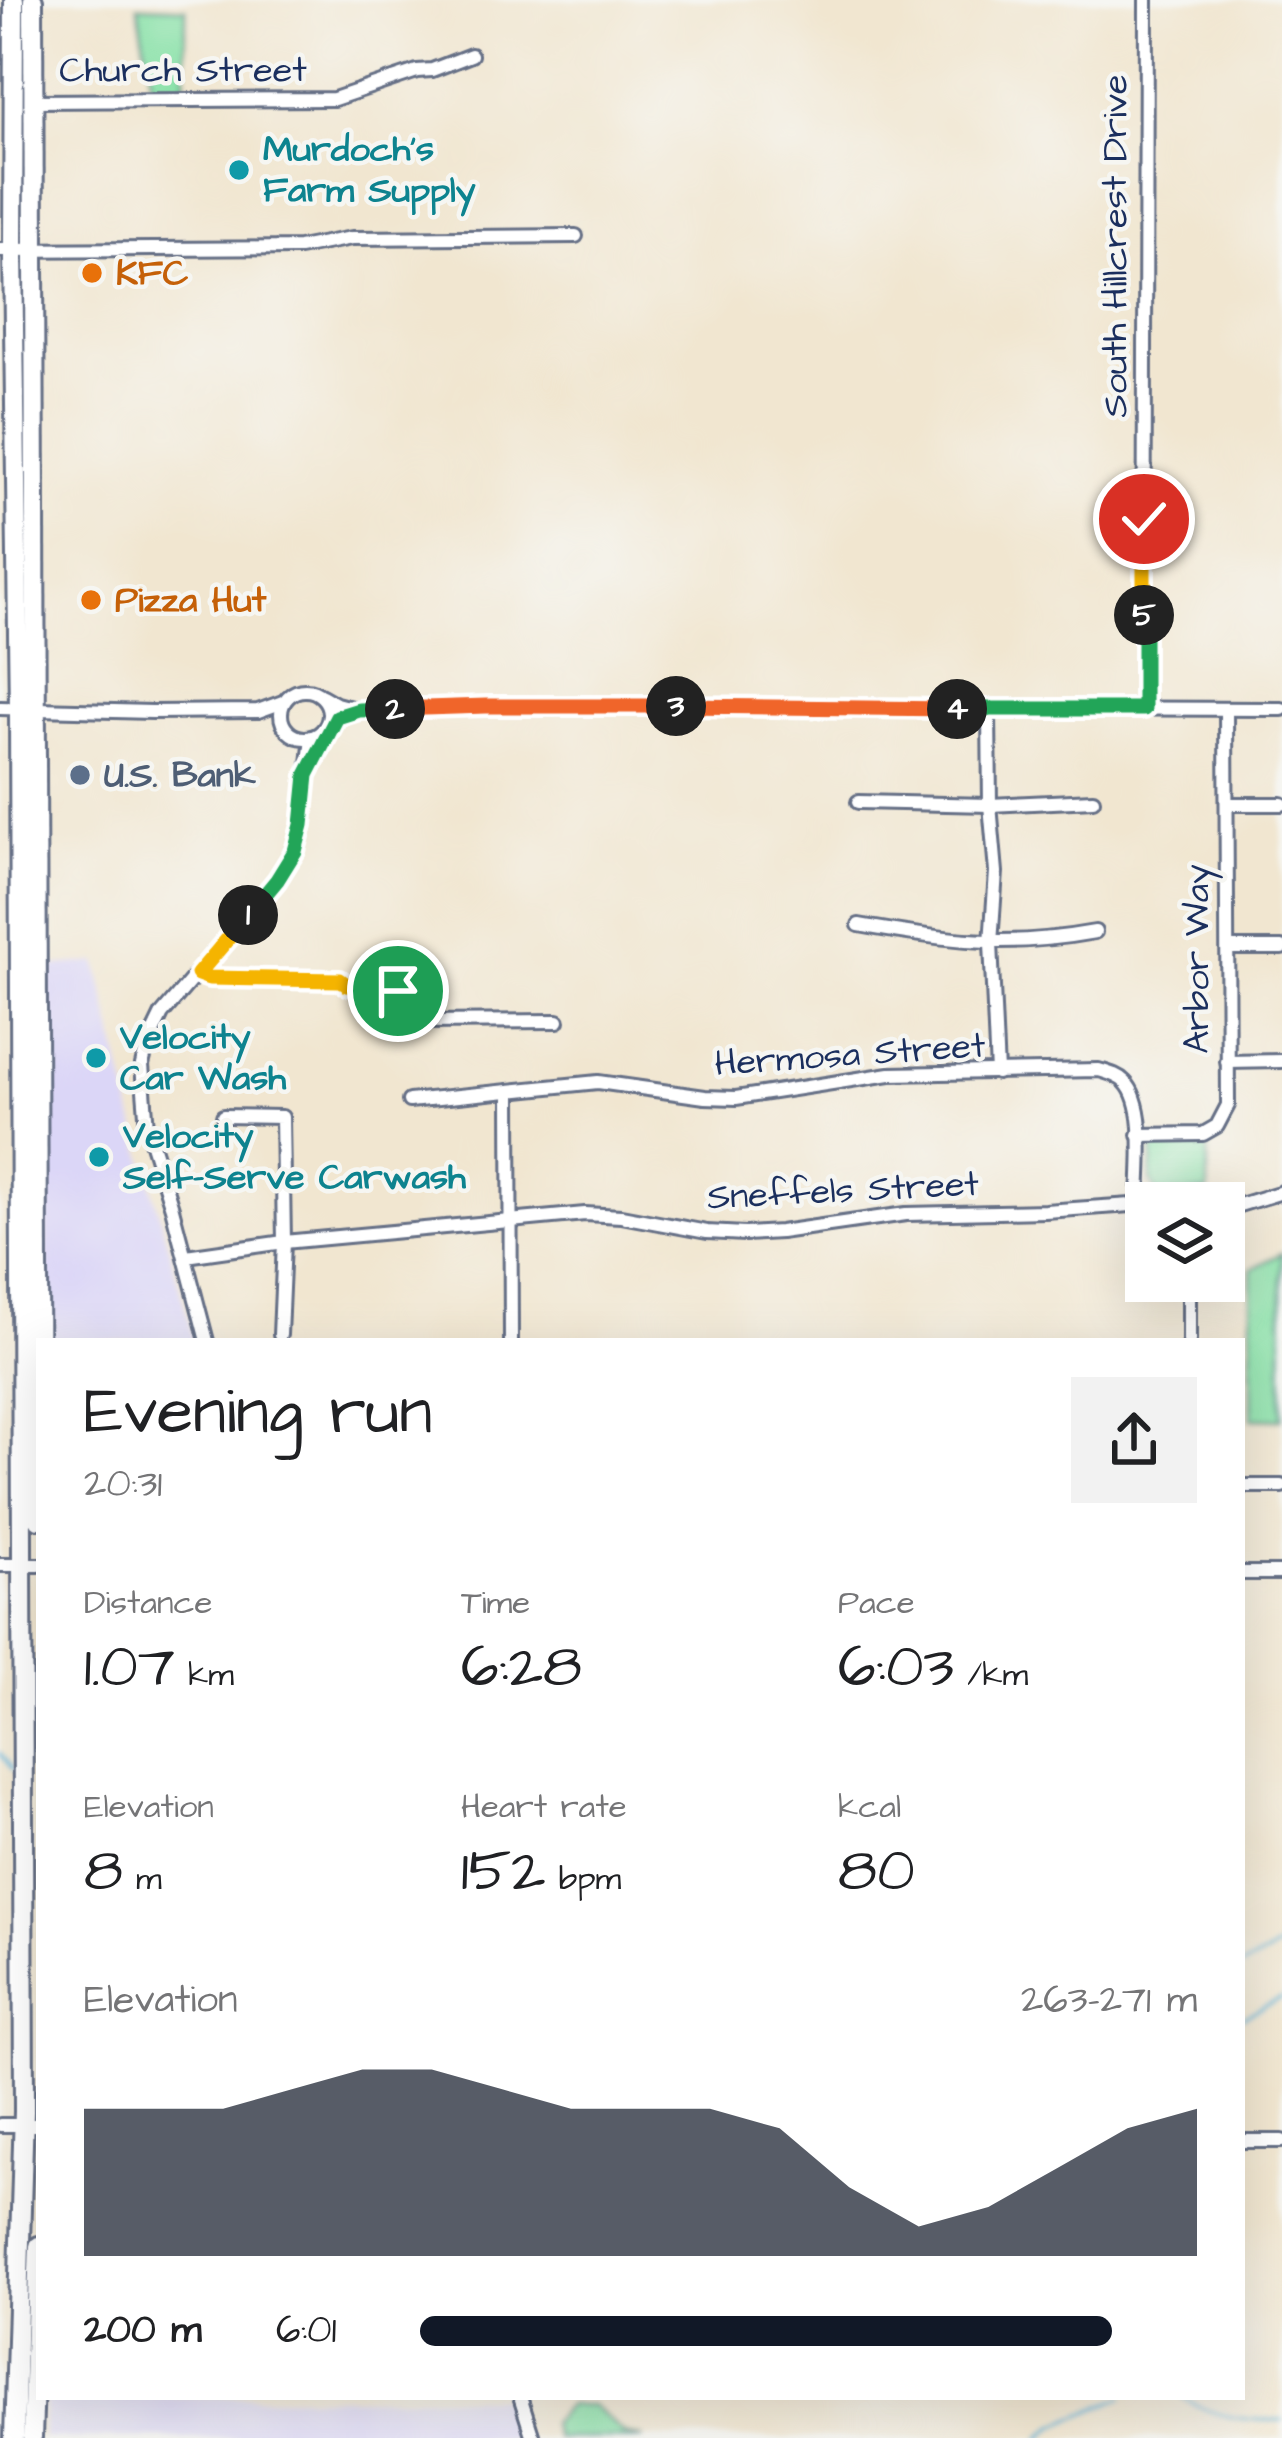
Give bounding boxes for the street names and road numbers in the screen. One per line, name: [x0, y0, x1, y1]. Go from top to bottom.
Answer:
street label: Church Street: [59, 45, 307, 96]
street label: South Hillcrest Drive: [1090, 75, 1141, 417]
street label: Arbor Way: [1172, 864, 1223, 1054]
street label: Hermosa Street: [713, 1020, 988, 1090]
street label: Sneffels Street: [706, 1158, 981, 1224]

